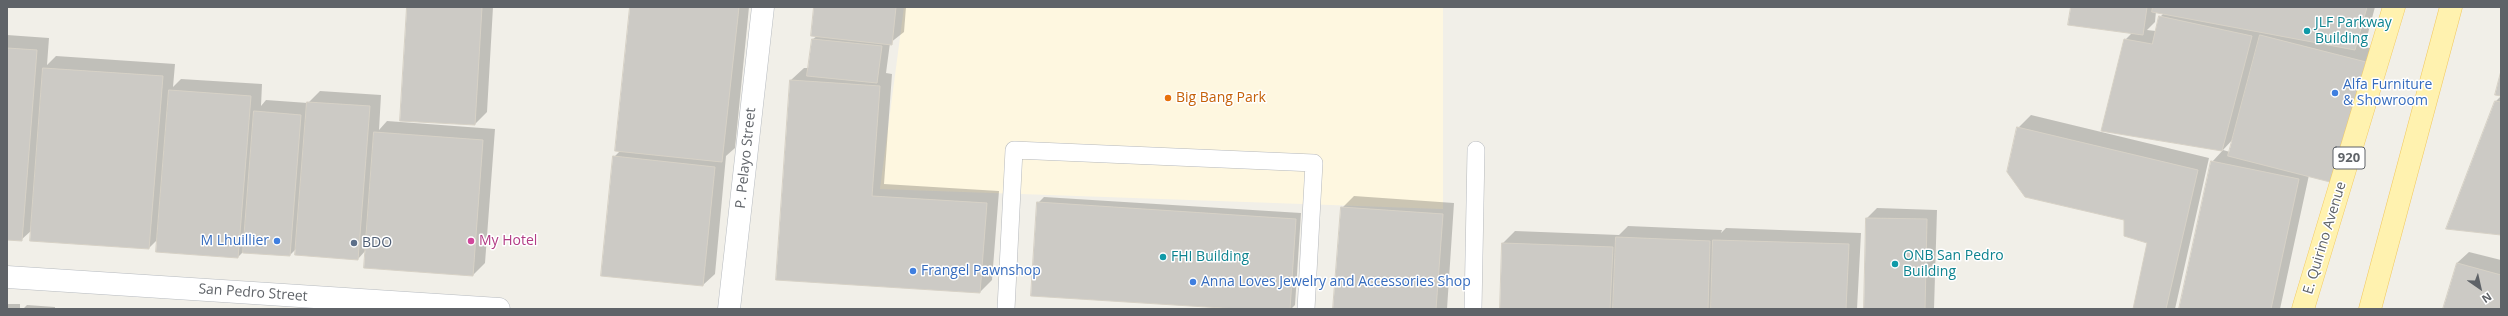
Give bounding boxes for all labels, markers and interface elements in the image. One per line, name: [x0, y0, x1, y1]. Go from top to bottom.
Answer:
place label: JLF Parkway Building: [2315, 15, 2392, 48]
marker: JLF Parkway Building: [2302, 26, 2312, 36]
place label: Alfa Furniture & Showroom: [2343, 77, 2432, 110]
marker: Alfa Furniture & Showroom: [2330, 88, 2340, 98]
place label: Big Bang Park: [1176, 90, 1266, 106]
marker: Big Bang Park: [1163, 93, 1173, 103]
street label: P. Pelayo Street: [732, 107, 760, 209]
road number: 920: [2333, 147, 2365, 169]
street label: E. Quirino Avenue: [2300, 180, 2350, 296]
place label: M Lhuillier: [201, 233, 269, 249]
place label: My Hotel: [479, 233, 537, 249]
place label: BDO: [362, 235, 392, 251]
marker: M Lhuillier: [272, 236, 282, 246]
marker: My Hotel: [466, 236, 476, 246]
marker: BDO: [349, 238, 359, 248]
place label: ONB San Pedro Building: [1903, 248, 2004, 280]
place label: FHI Building: [1171, 249, 1249, 265]
marker: FHI Building: [1158, 252, 1168, 262]
marker: ONB San Pedro Building: [1890, 259, 1900, 269]
place label: Frangel Pawnshop: [921, 263, 1041, 279]
marker: Frangel Pawnshop: [908, 266, 918, 276]
north arrow: [2460, 268, 2500, 308]
place label: Anna Loves Jewelry and Accessories Shop: [1201, 274, 1471, 290]
marker: Anna Loves Jewelry and Accessories Shop: [1188, 277, 1198, 287]
street label: San Pedro Street: [198, 281, 308, 305]
text: N: [2479, 290, 2495, 307]

